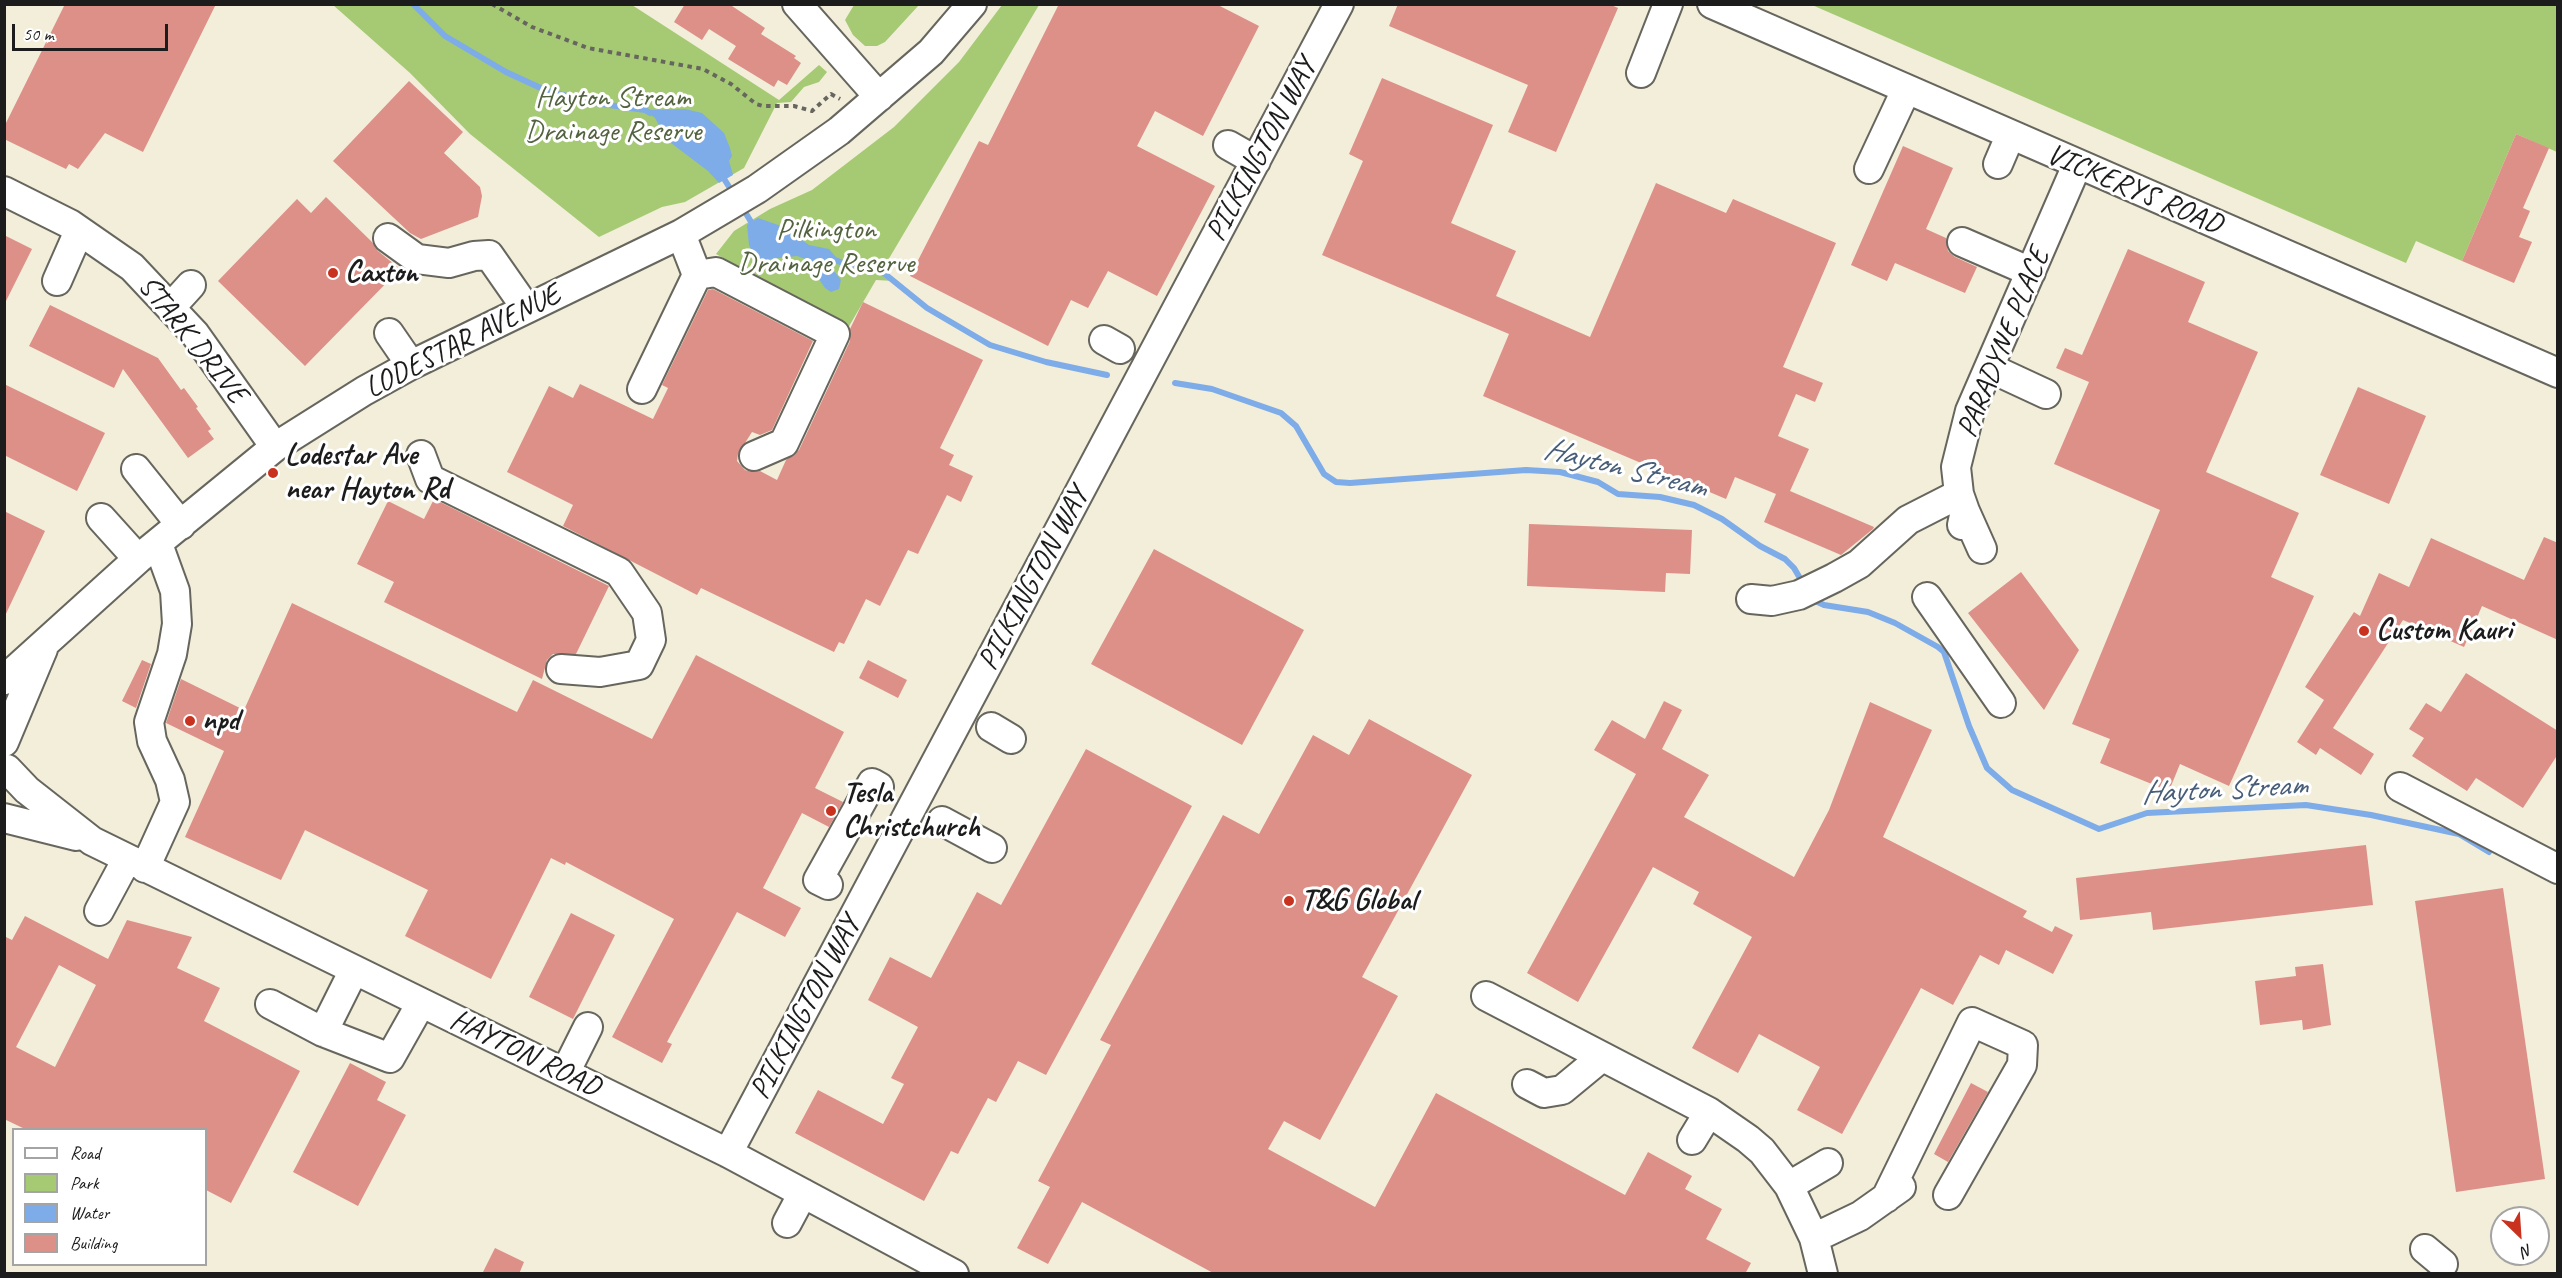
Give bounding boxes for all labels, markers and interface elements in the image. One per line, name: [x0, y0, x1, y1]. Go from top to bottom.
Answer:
scale bar: [15, 12, 171, 50]
text: 50 m: [23, 23, 54, 45]
street label: PILKINGTON WAY: [1199, 53, 1325, 247]
park label: Hayton Stream Drainage Reserve: [525, 80, 701, 150]
street label: VICKERYS ROAD: [2041, 137, 2227, 243]
park label: Pilkington Drainage Reserve: [738, 212, 914, 282]
street label: PARADYNE PLACE: [1950, 243, 2058, 443]
place label: Caxton: [345, 255, 418, 291]
marker: Caxton: [326, 266, 340, 280]
street label: STARK DRIVE: [130, 269, 254, 411]
street label: LODESTAR AVENUE: [359, 277, 567, 407]
water label: Hayton Stream: [1540, 430, 1710, 508]
place label: Lodestar Ave near Hayton Rd: [285, 438, 449, 508]
marker: Lodestar Ave near Hayton Rd: [266, 466, 280, 480]
street label: PILKINGTON WAY: [971, 482, 1097, 676]
place label: Custom Kauri: [2376, 613, 2512, 649]
marker: Custom Kauri: [2357, 624, 2371, 638]
place label: npd: [202, 703, 239, 739]
marker: npd: [183, 714, 197, 728]
water label: Hayton Stream: [2140, 766, 2308, 814]
place label: Tesla Christchurch: [843, 776, 980, 846]
marker: Tesla Christchurch: [824, 804, 838, 818]
place label: T&G Global: [1301, 883, 1416, 919]
marker: T&G Global: [1282, 894, 1296, 908]
street label: PILKINGTON WAY: [743, 911, 869, 1105]
street label: HAYTON ROAD: [444, 1002, 606, 1106]
legend: [12, 1128, 207, 1266]
text: Road: [70, 1142, 100, 1164]
text: Park: [70, 1172, 99, 1194]
text: Water: [70, 1202, 109, 1224]
north arrow: [2490, 1206, 2550, 1266]
text: Building: [70, 1232, 117, 1254]
text: N: [2518, 1239, 2535, 1262]

